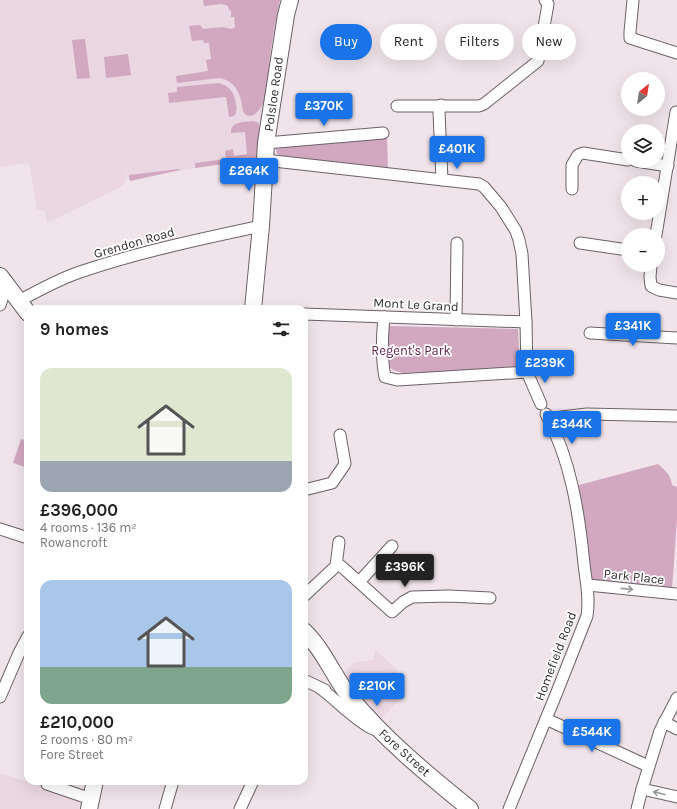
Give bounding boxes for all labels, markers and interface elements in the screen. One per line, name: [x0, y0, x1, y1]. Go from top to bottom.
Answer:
chip: Buy: [320, 24, 372, 60]
chip: Rent: [380, 24, 437, 60]
chip: Filters: [445, 24, 514, 60]
chip: New: [522, 24, 576, 60]
street label: Polsloe Road: [261, 56, 286, 132]
north arrow: [621, 72, 665, 116]
map controls: [621, 72, 665, 272]
pin: £370K: [296, 93, 352, 127]
text: £370K: [304, 98, 344, 113]
button: layers: [621, 124, 665, 168]
pin: £401K: [429, 136, 485, 170]
text: £401K: [439, 141, 475, 156]
pin: £264K: [221, 158, 277, 192]
text: £264K: [229, 163, 269, 178]
button: +: [621, 176, 665, 220]
street label: Grendon Road: [92, 224, 176, 261]
button: −: [621, 228, 665, 272]
street label: Mont Le Grand: [373, 295, 459, 314]
pin: £341K: [605, 313, 661, 347]
icon: filters: [270, 318, 292, 340]
text: £341K: [615, 318, 651, 333]
text: 9 homes: [40, 319, 109, 339]
park label: Regent's Park: [371, 343, 451, 358]
pin: £239K: [517, 350, 573, 384]
text: £239K: [525, 355, 565, 370]
icon: home: [130, 394, 202, 466]
pin: £344K: [544, 411, 600, 445]
text: £344K: [552, 416, 592, 431]
text: £396,000: [40, 500, 118, 520]
text: 4 rooms · 136 m²: [40, 520, 137, 535]
text: Rowancroft: [40, 535, 107, 550]
pin: £396K: [377, 554, 433, 588]
text: £396K: [385, 559, 425, 574]
street label: Park Place: [603, 566, 665, 587]
one-way arrow: [620, 585, 633, 593]
icon: home: [130, 606, 202, 678]
street label: Homefield Road: [532, 610, 579, 703]
pin: £210K: [349, 673, 405, 707]
text: £210K: [358, 678, 396, 693]
text: £210,000: [40, 712, 114, 732]
pin: £544K: [564, 719, 620, 753]
text: £544K: [572, 724, 612, 739]
street label: Fore Street: [376, 725, 433, 779]
text: 2 rooms · 80 m²: [40, 732, 133, 747]
text: Fore Street: [40, 747, 104, 762]
one-way arrow: [653, 789, 666, 796]

